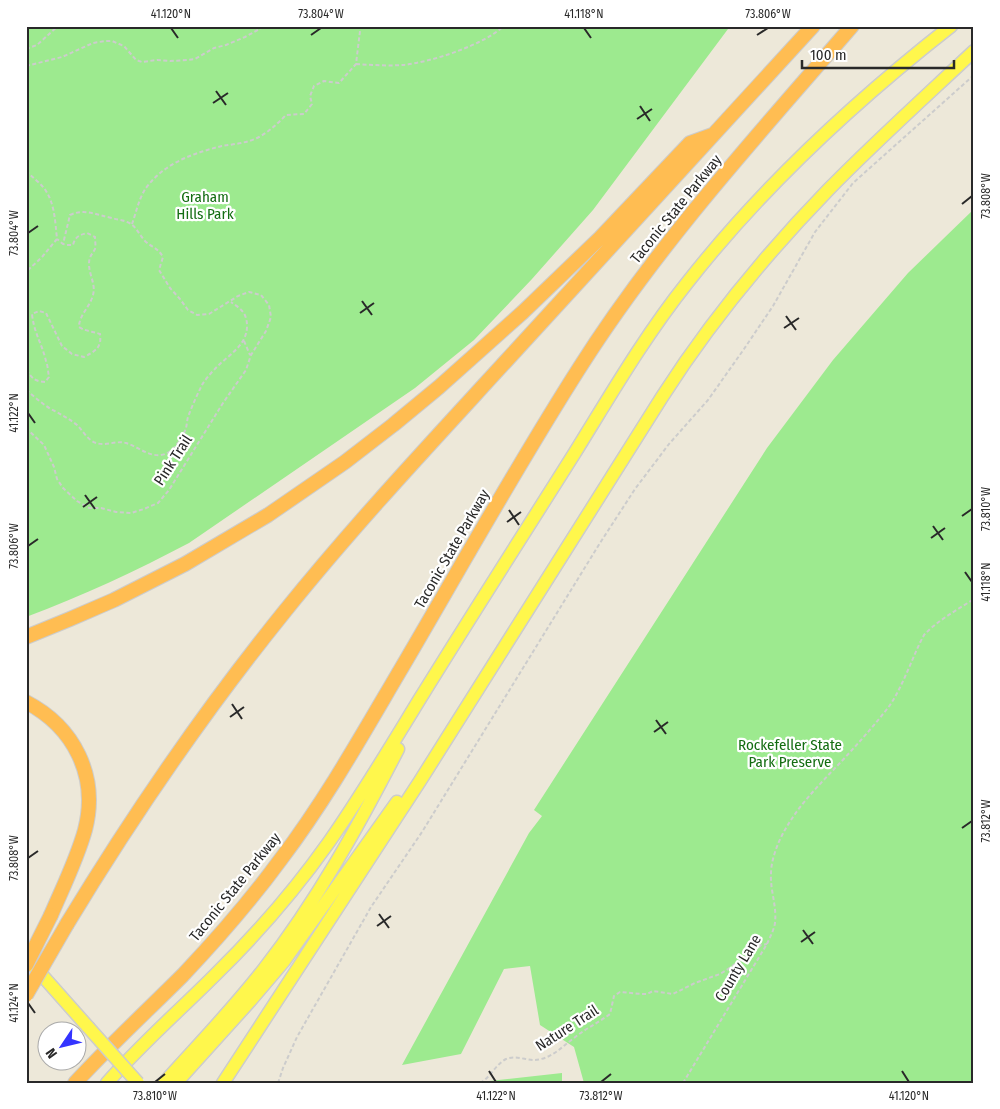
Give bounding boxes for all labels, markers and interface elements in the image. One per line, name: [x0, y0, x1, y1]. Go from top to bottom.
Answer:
text: 41.120°N: [151, 7, 191, 21]
text: 73.804°W: [298, 7, 344, 21]
text: 41.118°N: [564, 7, 604, 21]
text: 73.806°W: [745, 7, 791, 21]
scale bar: [802, 38, 955, 70]
text: 100 m: [810, 46, 847, 64]
street label: Taconic State Parkway: [627, 151, 726, 267]
text: 73.808°W: [979, 173, 993, 219]
park label: Graham Hills Park: [176, 188, 234, 223]
text: 73.804°W: [7, 210, 21, 256]
text: 41.122°N: [7, 393, 21, 433]
street label: Pink Trail: [150, 431, 196, 489]
street label: Taconic State Parkway: [411, 486, 494, 612]
text: 73.810°W: [979, 487, 993, 531]
text: 73.806°W: [7, 523, 21, 569]
text: 41.118°N: [979, 562, 993, 602]
park label: Rockefeller State Park Preserve: [738, 736, 842, 771]
text: 73.812°W: [979, 799, 993, 843]
street label: Taconic State Parkway: [186, 829, 285, 945]
text: 73.808°W: [7, 835, 21, 881]
street label: County Lane: [711, 931, 765, 1005]
text: 41.124°N: [7, 983, 21, 1023]
street label: Nature Trail: [532, 1001, 602, 1055]
north arrow: [38, 1022, 88, 1072]
text: N: [42, 1045, 61, 1061]
text: 73.810°W: [133, 1089, 177, 1103]
text: 41.122°N: [476, 1089, 516, 1103]
text: 73.812°W: [579, 1089, 623, 1103]
text: 41.120°N: [889, 1089, 929, 1103]

